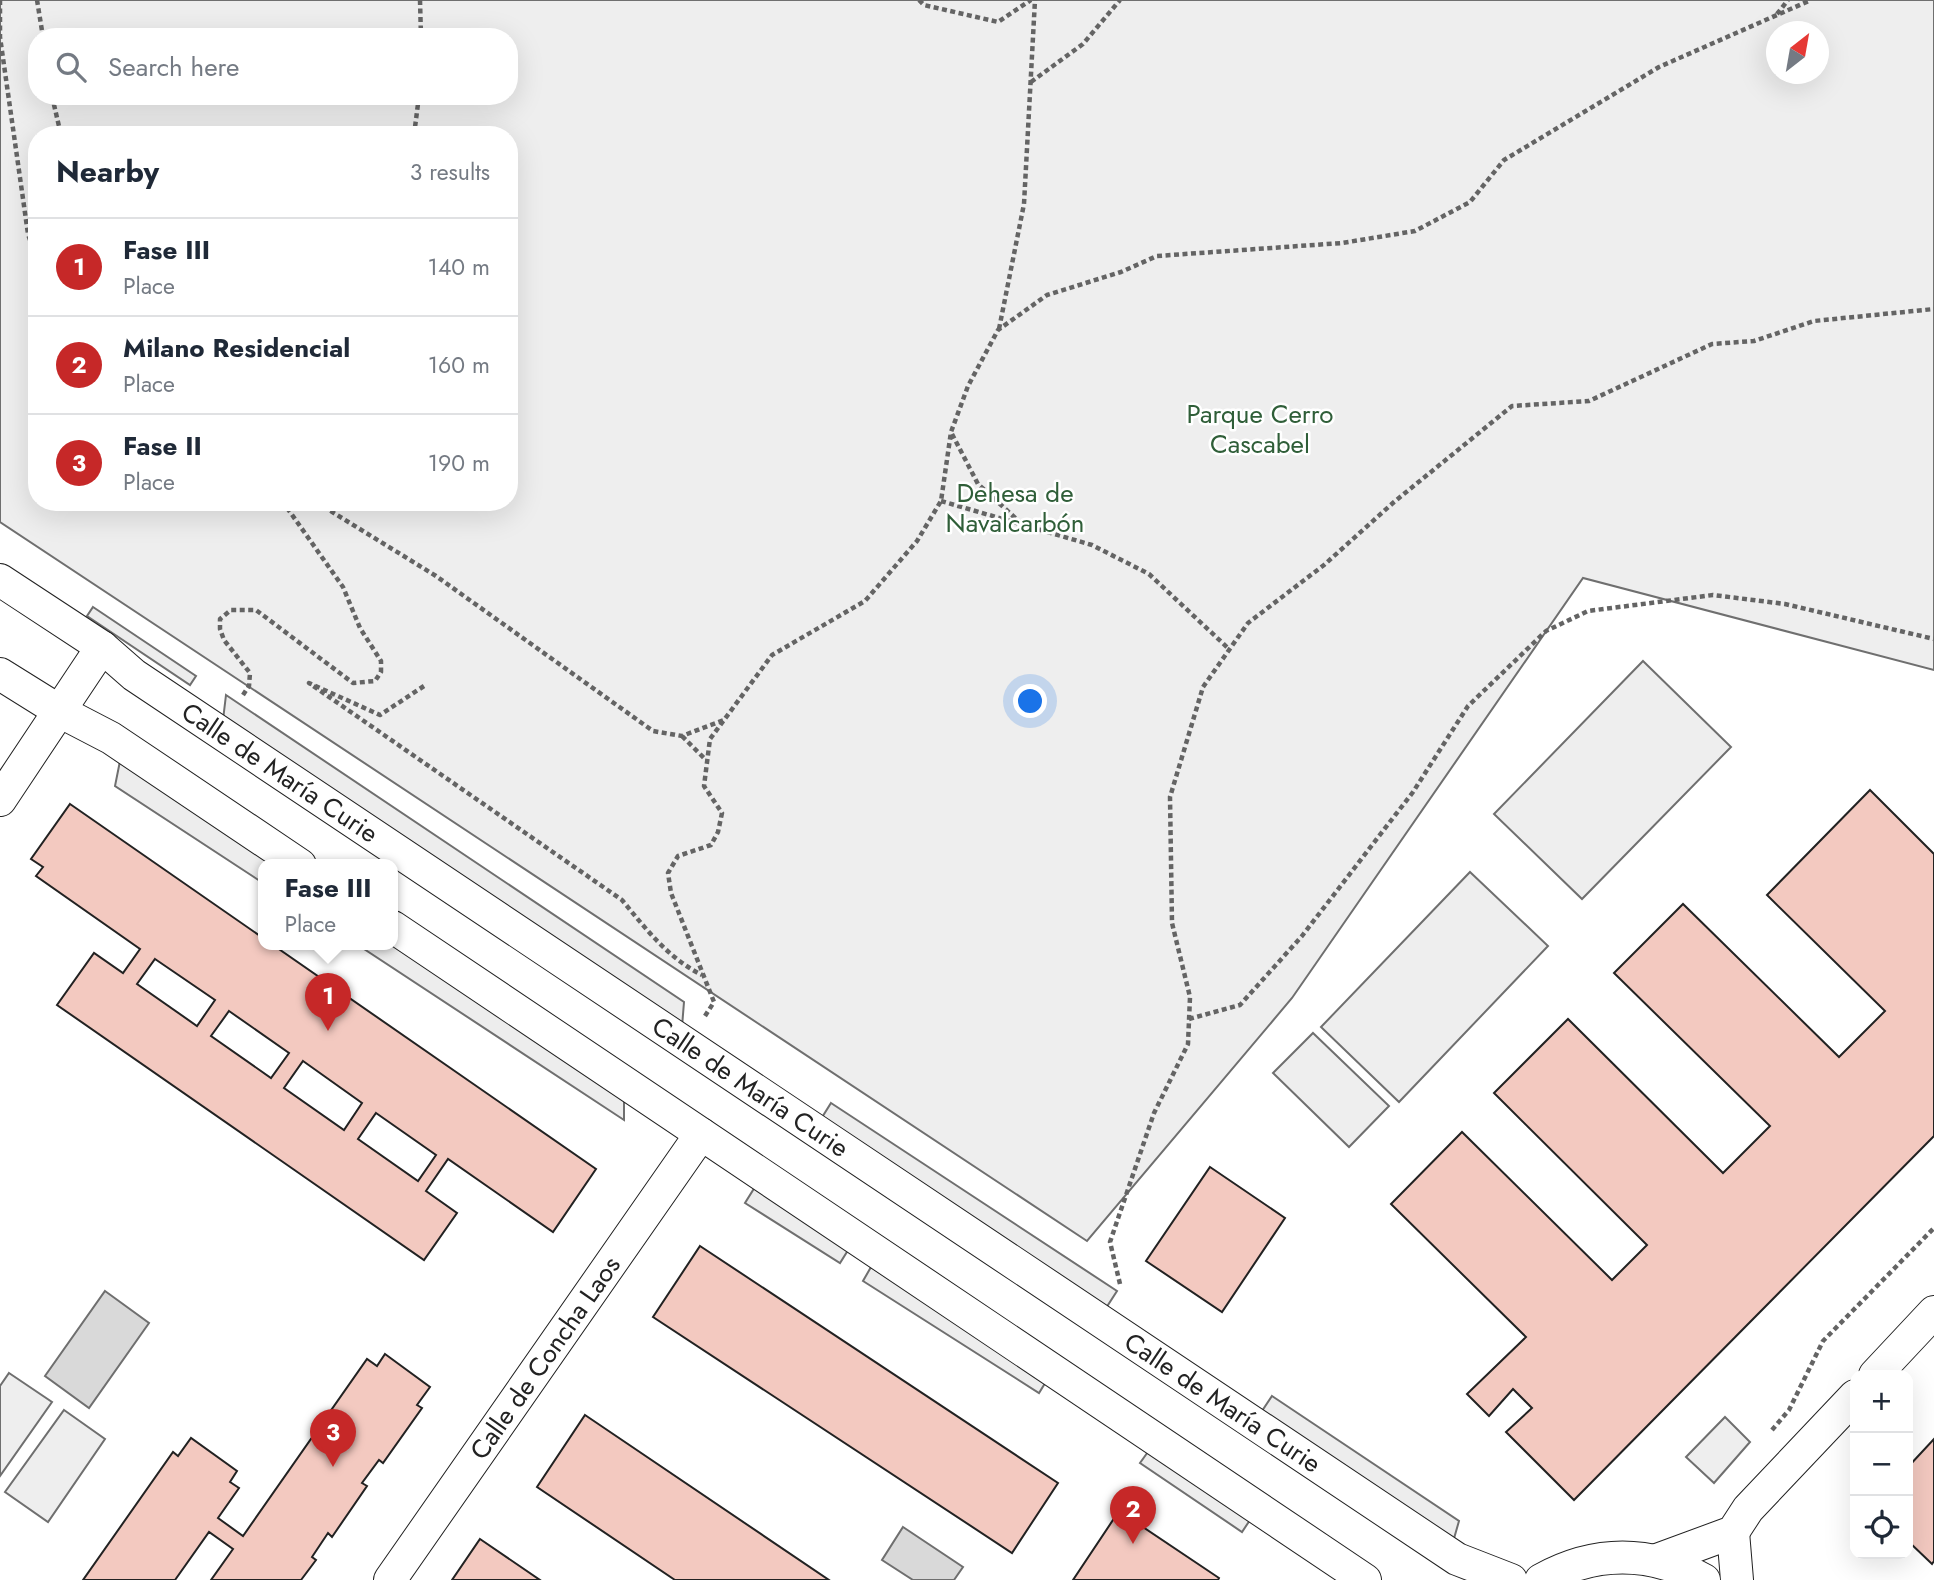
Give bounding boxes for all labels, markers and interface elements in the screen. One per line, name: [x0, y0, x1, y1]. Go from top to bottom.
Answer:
north arrow: [1766, 21, 1829, 84]
search box: [28, 28, 518, 105]
icon: search: [52, 48, 90, 86]
text: Search here: [108, 48, 240, 86]
text: Nearby: [56, 150, 159, 193]
text: 3 results: [410, 155, 490, 189]
text: Fase III: [123, 231, 210, 269]
text: 1: [73, 250, 85, 284]
text: 140 m: [428, 250, 490, 284]
text: Place: [123, 269, 175, 303]
text: Milano Residencial: [123, 329, 350, 367]
text: 2: [71, 348, 87, 382]
text: 160 m: [428, 348, 490, 382]
text: Place: [123, 367, 175, 401]
park label: Parque Cerro Cascabel: [1186, 395, 1334, 463]
text: Fase II: [123, 427, 202, 465]
text: 3: [72, 446, 86, 480]
text: 190 m: [428, 446, 490, 480]
text: Place: [123, 465, 175, 499]
park label: Dehesa de Navalcarbón: [946, 474, 1084, 542]
your location: [1013, 684, 1047, 718]
street label: Calle de María Curie: [174, 693, 386, 852]
popup: [258, 859, 398, 950]
text: Fase III: [284, 869, 372, 907]
text: Place: [284, 907, 336, 941]
pin: 1: [305, 973, 351, 1031]
street label: Calle de María Curie: [644, 1007, 857, 1167]
street label: Calle de Concha Laos: [461, 1248, 629, 1467]
street label: Calle de María Curie: [1117, 1323, 1329, 1482]
map controls: [1850, 1370, 1913, 1559]
button: +: [1850, 1370, 1913, 1433]
pin: 3: [310, 1409, 356, 1467]
button: −: [1850, 1433, 1913, 1496]
pin: 2: [1110, 1486, 1156, 1544]
button: locate: [1850, 1496, 1913, 1559]

